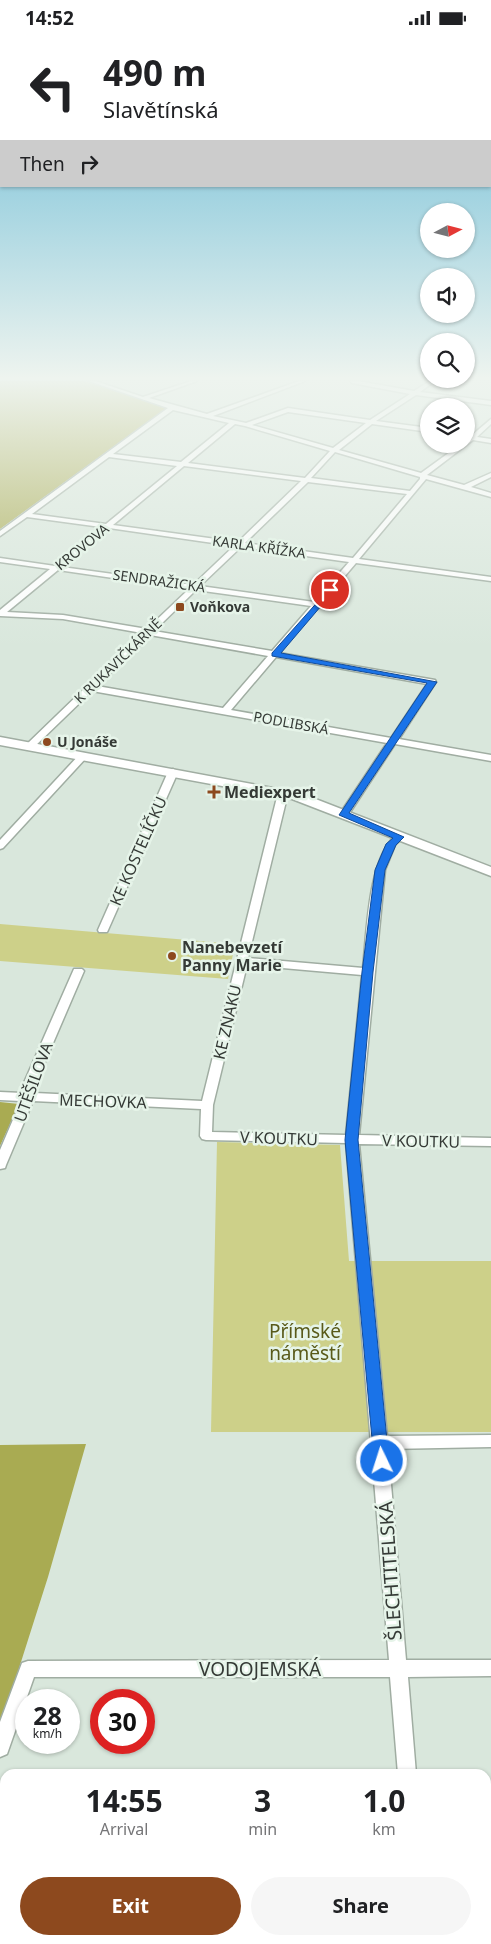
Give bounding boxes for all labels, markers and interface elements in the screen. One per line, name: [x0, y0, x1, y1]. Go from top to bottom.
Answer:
text: 14:52: [25, 5, 74, 31]
text: 490 m: [103, 49, 206, 96]
icon: left: [20, 55, 85, 120]
text: Slavětínská: [103, 94, 219, 124]
icon: right: [75, 150, 103, 178]
text: Then: [20, 151, 65, 177]
north arrow: [420, 203, 475, 257]
map controls: [420, 203, 475, 453]
button: sound: [420, 268, 475, 323]
button: search: [420, 333, 475, 388]
button: layers: [420, 398, 475, 453]
street label: KROVOVA: [51, 519, 113, 574]
street label: KARLA KŘÍŽKA: [211, 531, 307, 562]
street label: SENDRAŽICKÁ: [112, 565, 207, 596]
pin: [309, 569, 351, 611]
icon: arrive: [316, 576, 344, 604]
place label: Voňkova: [190, 597, 250, 616]
marker: Voňkova: [174, 601, 186, 613]
street label: K RUKAVIČKÁRNĚ: [70, 614, 166, 707]
street label: PODLIBSKÁ: [252, 707, 330, 738]
place label: U Jonáše: [57, 732, 117, 751]
marker: U Jonáše: [41, 736, 53, 748]
place label: Mediexpert: [224, 781, 316, 803]
marker: Mediexpert: [208, 786, 220, 798]
street label: KE KOSTELÍČKU: [104, 793, 172, 909]
place label: Nanebevzetí Panny Marie: [182, 936, 283, 976]
marker: Nanebevzetí Panny Marie: [166, 950, 178, 962]
street label: KE ZNAKU: [208, 982, 246, 1062]
street label: UTĚŠILOVA: [8, 1038, 58, 1125]
street label: MECHOVKA: [59, 1088, 148, 1114]
street label: V KOUTKU: [240, 1126, 318, 1150]
street label: V KOUTKU: [382, 1129, 460, 1153]
park label: Přímské náměstí: [269, 1318, 342, 1366]
position arrow: [355, 1434, 407, 1486]
street label: ŠLECHTITELSKÁ: [372, 1500, 408, 1641]
street label: VODOJEMSKÁ: [199, 1656, 322, 1682]
speed limit sign: 30: [90, 1689, 155, 1754]
text: 28: [33, 1698, 62, 1732]
text: km/h: [33, 1725, 62, 1742]
text: 14:55: [86, 1780, 163, 1821]
text: 3: [254, 1780, 271, 1821]
text: 1.0: [363, 1780, 405, 1821]
text: Arrival: [100, 1818, 148, 1840]
text: min: [248, 1818, 277, 1840]
text: km: [372, 1818, 396, 1840]
button: Exit: [20, 1877, 241, 1935]
button: Share: [251, 1877, 471, 1935]

